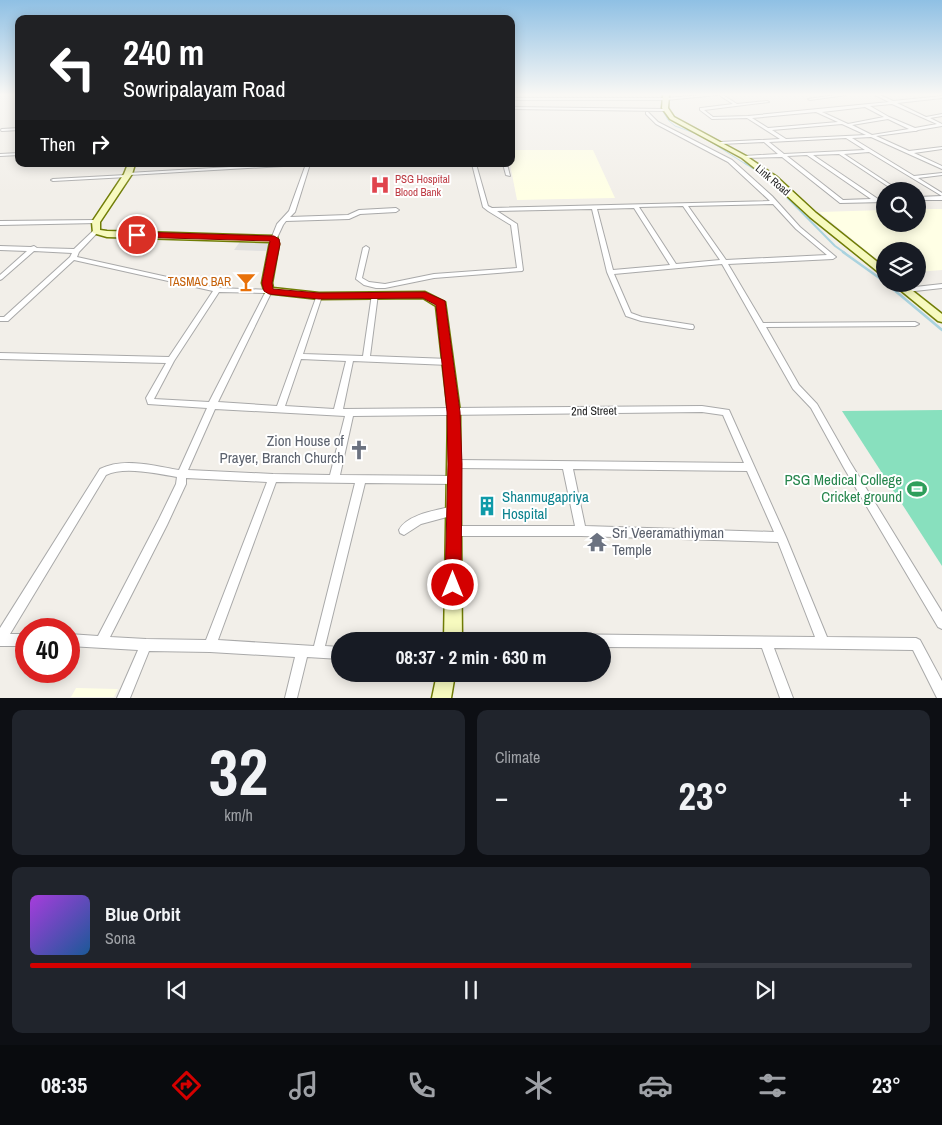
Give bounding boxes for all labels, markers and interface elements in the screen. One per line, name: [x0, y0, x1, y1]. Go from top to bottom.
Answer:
text: 240 m: [123, 29, 204, 76]
icon: left: [40, 35, 105, 100]
text: Sowripalayam Road: [123, 74, 285, 104]
icon: right: [86, 130, 114, 158]
text: Then: [40, 131, 76, 157]
street label: Link Road: [753, 161, 793, 199]
place label: PSG Hospital Blood Bank: [395, 172, 450, 199]
hospital icon: PSG Hospital Blood Bank: [369, 174, 391, 196]
map controls: [876, 182, 926, 292]
button: search: [876, 182, 926, 232]
pin: [116, 214, 158, 256]
icon: arrive: [123, 221, 151, 249]
button: layers: [876, 242, 926, 292]
bar icon: TASMAC BAR: [235, 271, 257, 293]
place label: TASMAC BAR: [168, 274, 231, 290]
street label: 2nd Street: [571, 403, 617, 419]
place label: Zion House of Prayer, Branch Church: [220, 430, 345, 468]
church icon: Zion House of Prayer, Branch Church: [348, 439, 370, 461]
place label: PSG Medical College Cricket ground: [784, 469, 902, 507]
sports icon: PSG Medical College Cricket ground: [906, 478, 928, 500]
place label: Shanmugapriya Hospital: [502, 486, 589, 524]
building icon: Shanmugapriya Hospital: [476, 495, 498, 517]
place label: Sri Veeramathiyman Temple: [612, 522, 724, 560]
temple icon: Sri Veeramathiyman Temple: [586, 531, 608, 553]
position arrow: [426, 558, 478, 610]
speed limit sign: 40: [15, 618, 80, 683]
text: 08:37 · 2 min · 630 m: [396, 644, 546, 670]
text: 32: [209, 728, 268, 815]
text: Climate: [495, 746, 540, 768]
text: 23°: [679, 771, 728, 822]
text: −: [495, 778, 508, 816]
text: +: [899, 778, 912, 816]
text: km/h: [224, 804, 253, 826]
text: Blue Orbit: [105, 901, 180, 927]
text: Sona: [105, 927, 136, 949]
icon: previous: [163, 976, 191, 1004]
icon: pause: [457, 976, 485, 1004]
icon: next: [751, 976, 779, 1004]
icon: directions: [169, 1068, 204, 1103]
icon: music: [286, 1068, 321, 1103]
icon: phone: [404, 1068, 439, 1103]
icon: climate: [521, 1068, 556, 1103]
icon: car: [638, 1068, 673, 1103]
icon: filters: [755, 1068, 790, 1103]
text: 08:35: [41, 1070, 87, 1100]
text: 23°: [872, 1070, 901, 1100]

